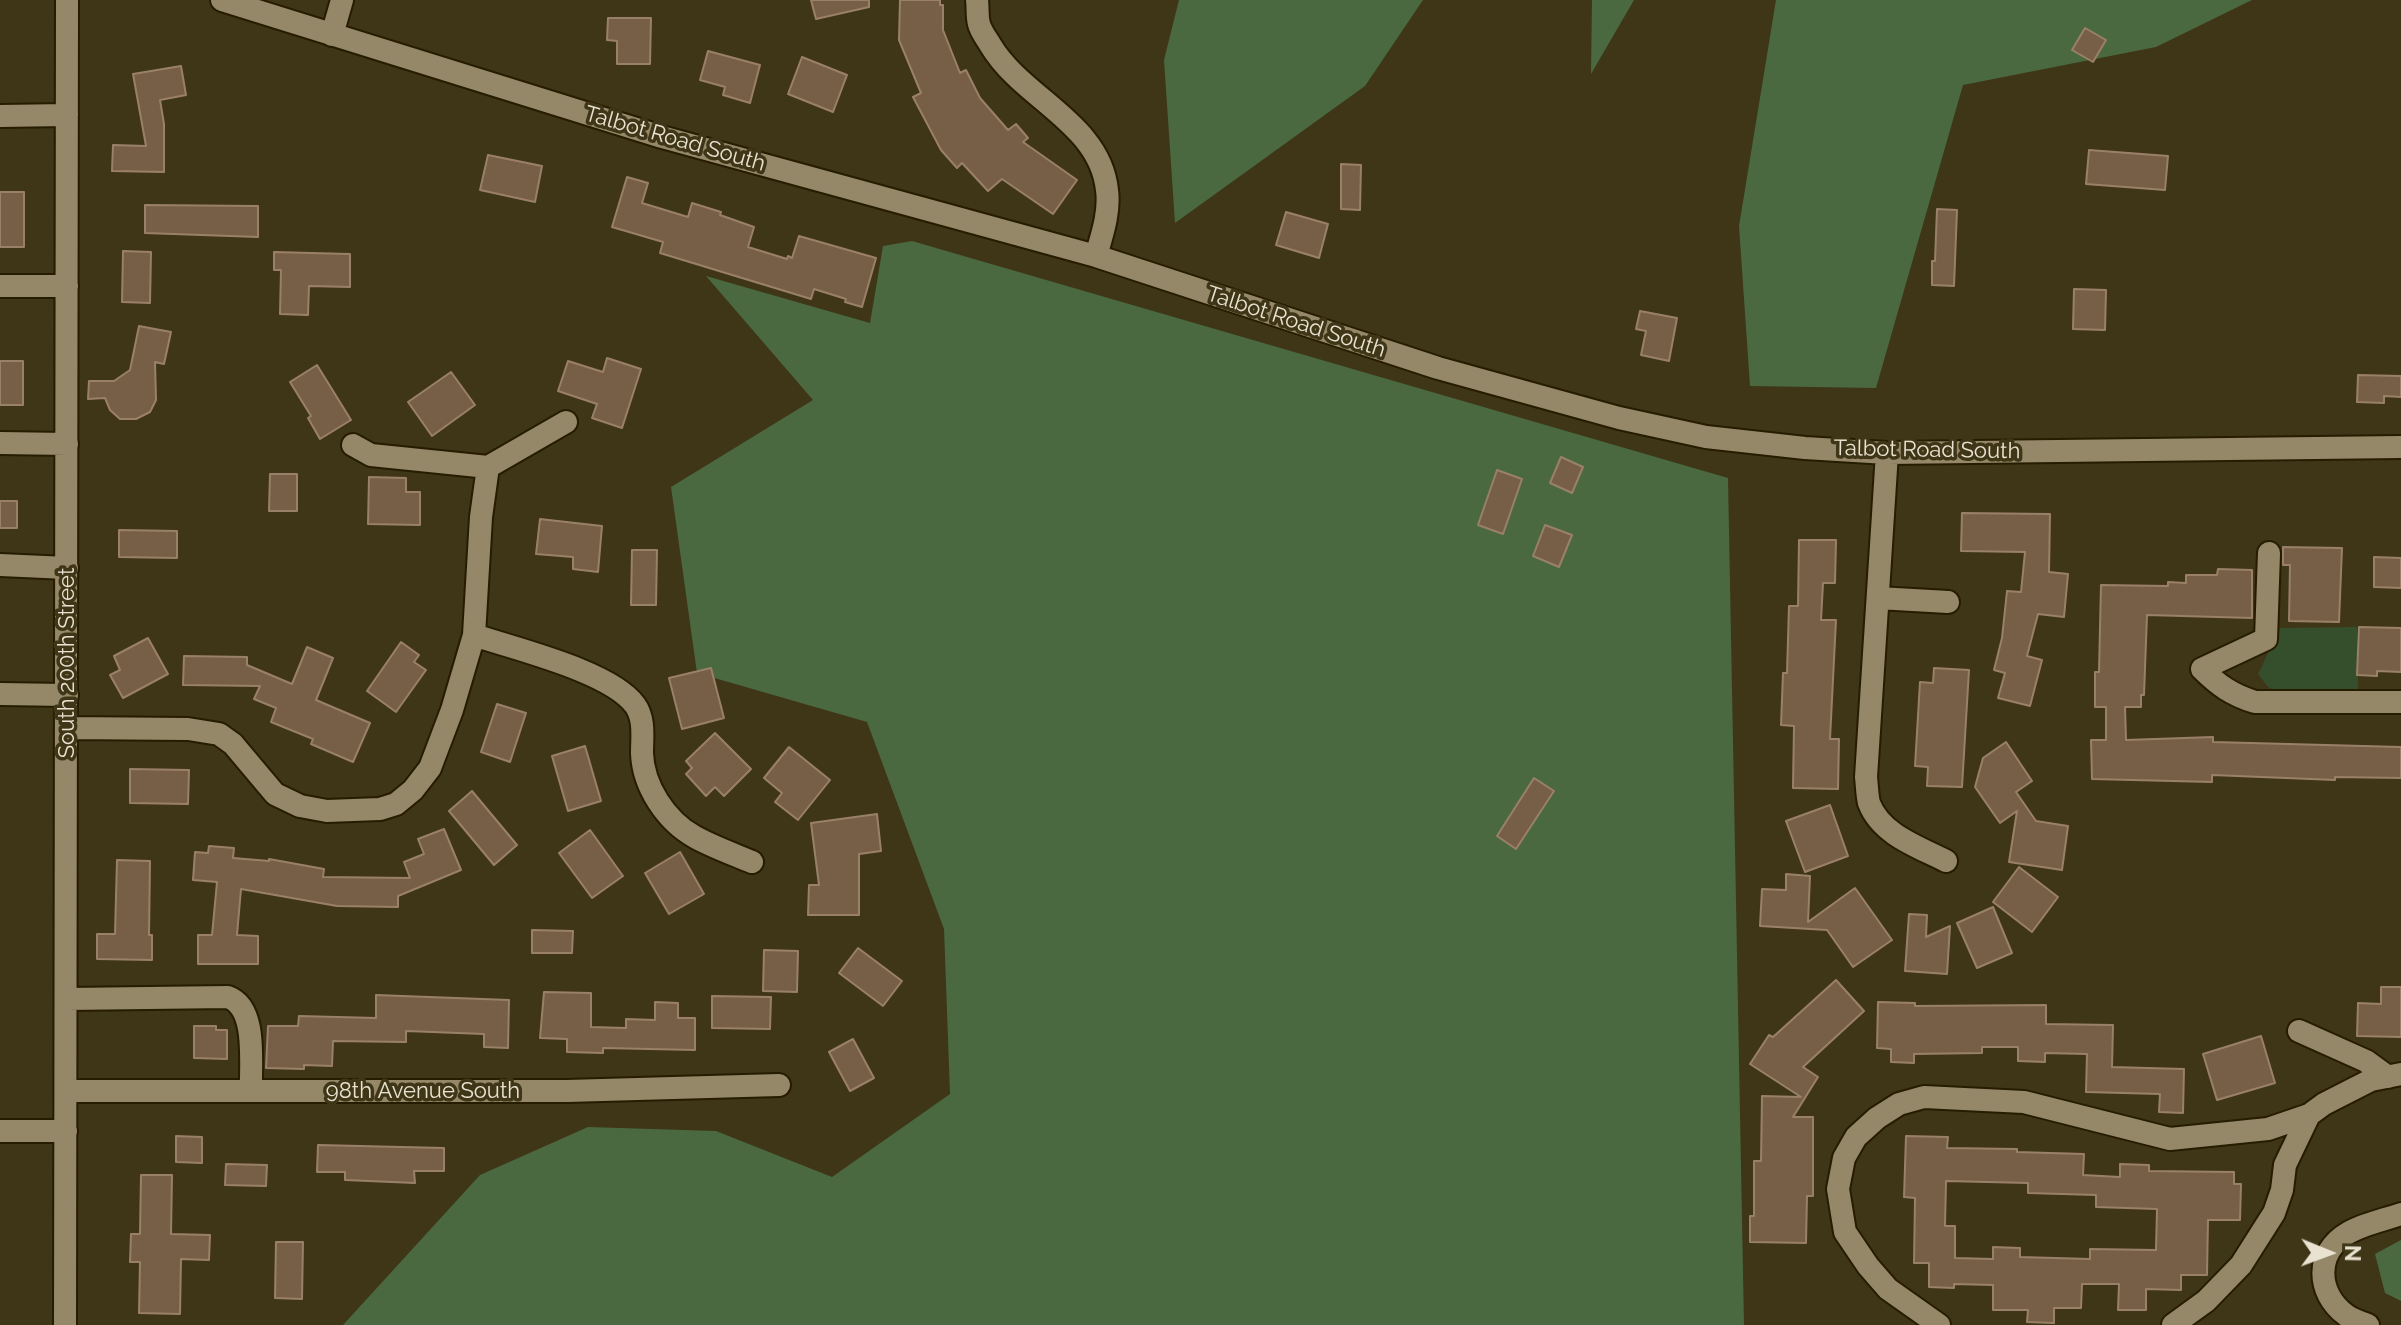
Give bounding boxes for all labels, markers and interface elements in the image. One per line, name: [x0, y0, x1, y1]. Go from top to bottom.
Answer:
street label: Talbot Road South: [582, 101, 768, 177]
street label: Talbot Road South: [1203, 281, 1389, 363]
street label: Talbot Road South: [1833, 435, 2021, 465]
street label: South 200th Street: [54, 568, 80, 758]
street label: 98th Avenue South: [326, 1078, 520, 1104]
north arrow: [2289, 1213, 2369, 1293]
text: N: [2340, 1245, 2366, 1262]

